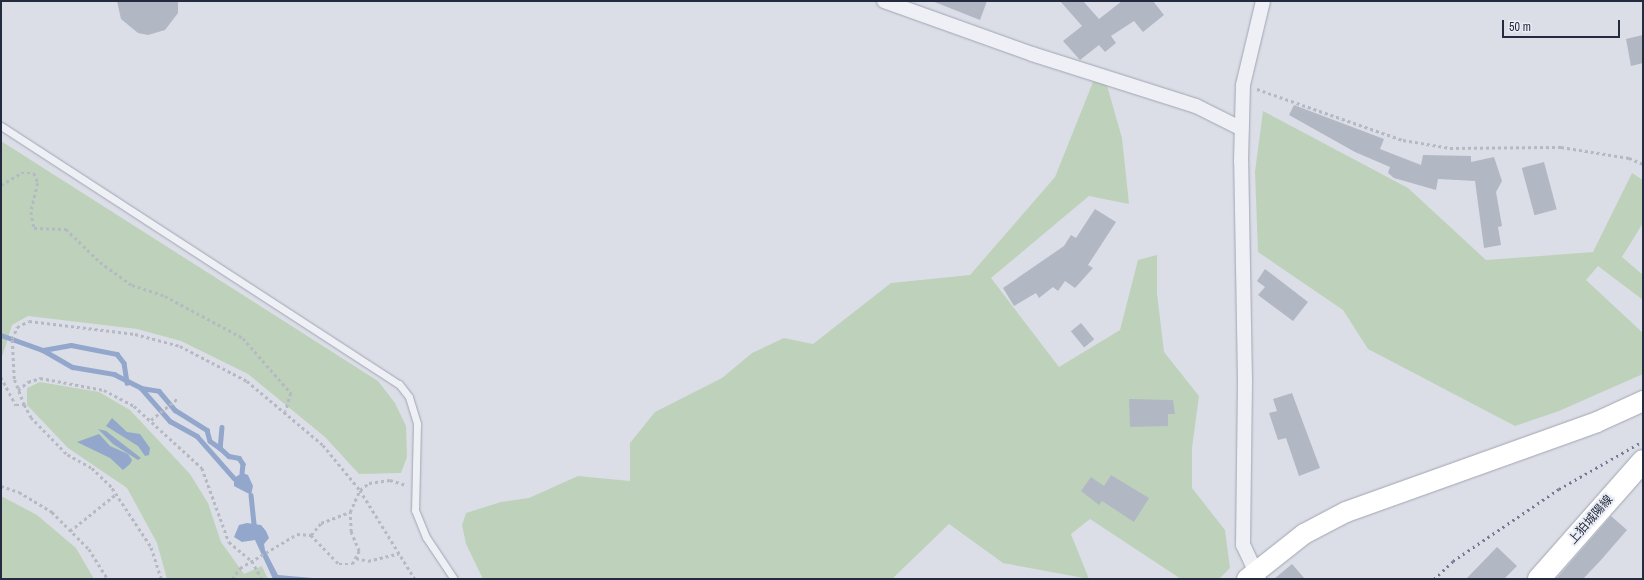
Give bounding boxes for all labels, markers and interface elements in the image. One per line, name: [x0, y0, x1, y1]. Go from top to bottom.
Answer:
scale bar: [1504, 12, 1622, 38]
text: 50 m: [1509, 19, 1531, 35]
street label: 上狛城陽線: [1566, 493, 1616, 547]

